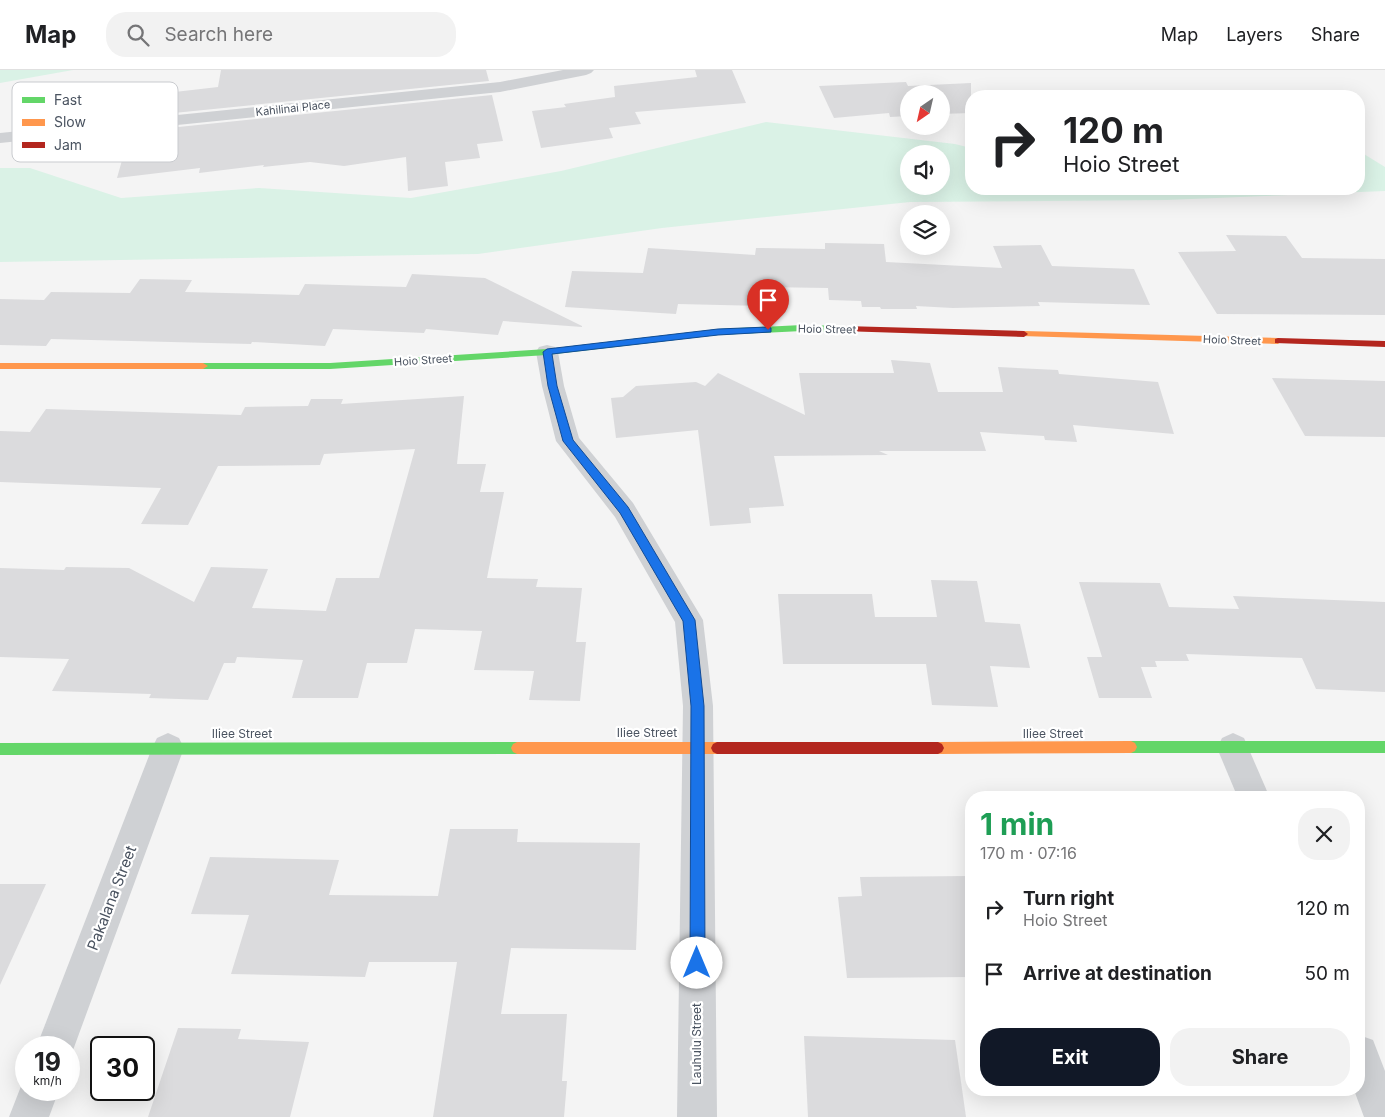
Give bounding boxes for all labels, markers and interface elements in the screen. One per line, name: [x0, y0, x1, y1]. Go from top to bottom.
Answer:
search box: [106, 12, 456, 57]
text: Map: [25, 20, 76, 49]
icon: search: [124, 21, 152, 49]
text: Search here: [164, 23, 273, 46]
text: Map: [1161, 24, 1198, 45]
text: Layers: [1226, 24, 1283, 45]
text: Share: [1311, 24, 1360, 45]
legend: [12, 82, 178, 162]
north arrow: [900, 85, 950, 135]
map controls: [900, 85, 950, 255]
text: Fast: [54, 91, 82, 108]
street label: Kahilinai Place: [255, 97, 331, 119]
text: 120 m: [1063, 109, 1164, 151]
icon: right: [980, 110, 1045, 175]
text: Slow: [54, 113, 86, 130]
text: Jam: [54, 136, 82, 153]
button: sound: [900, 145, 950, 195]
text: Hoio Street: [1063, 151, 1179, 177]
button: layers: [900, 205, 950, 255]
pin: [747, 279, 789, 330]
icon: arrive: [754, 286, 782, 314]
street label: Hoio Street: [798, 321, 857, 337]
street label: Hoio Street: [1203, 332, 1262, 348]
street label: Hoio Street: [393, 351, 453, 369]
street label: Iliee Street: [617, 725, 677, 740]
street label: Iliee Street: [212, 726, 272, 741]
street label: Iliee Street: [1023, 726, 1083, 741]
text: 1 min: [980, 806, 1054, 842]
button: close: [1298, 808, 1350, 860]
street label: Pakalana Street: [83, 843, 140, 953]
text: 170 m · 07:16: [980, 843, 1077, 863]
text: Turn right: [1023, 887, 1114, 910]
icon: right: [980, 895, 1008, 923]
text: 120 m: [1297, 897, 1350, 920]
text: Hoio Street: [1023, 910, 1108, 930]
position arrow: [670, 936, 722, 988]
icon: arrive: [980, 960, 1008, 988]
text: Arrive at destination: [1023, 962, 1212, 985]
text: 50 m: [1304, 962, 1350, 985]
street label: Lauhulu Street: [689, 1003, 704, 1085]
button: Exit: [980, 1028, 1160, 1086]
button: Share: [1170, 1028, 1350, 1086]
speed limit sign: 30: [90, 1036, 155, 1101]
text: 19: [34, 1047, 61, 1077]
text: km/h: [33, 1073, 62, 1088]

